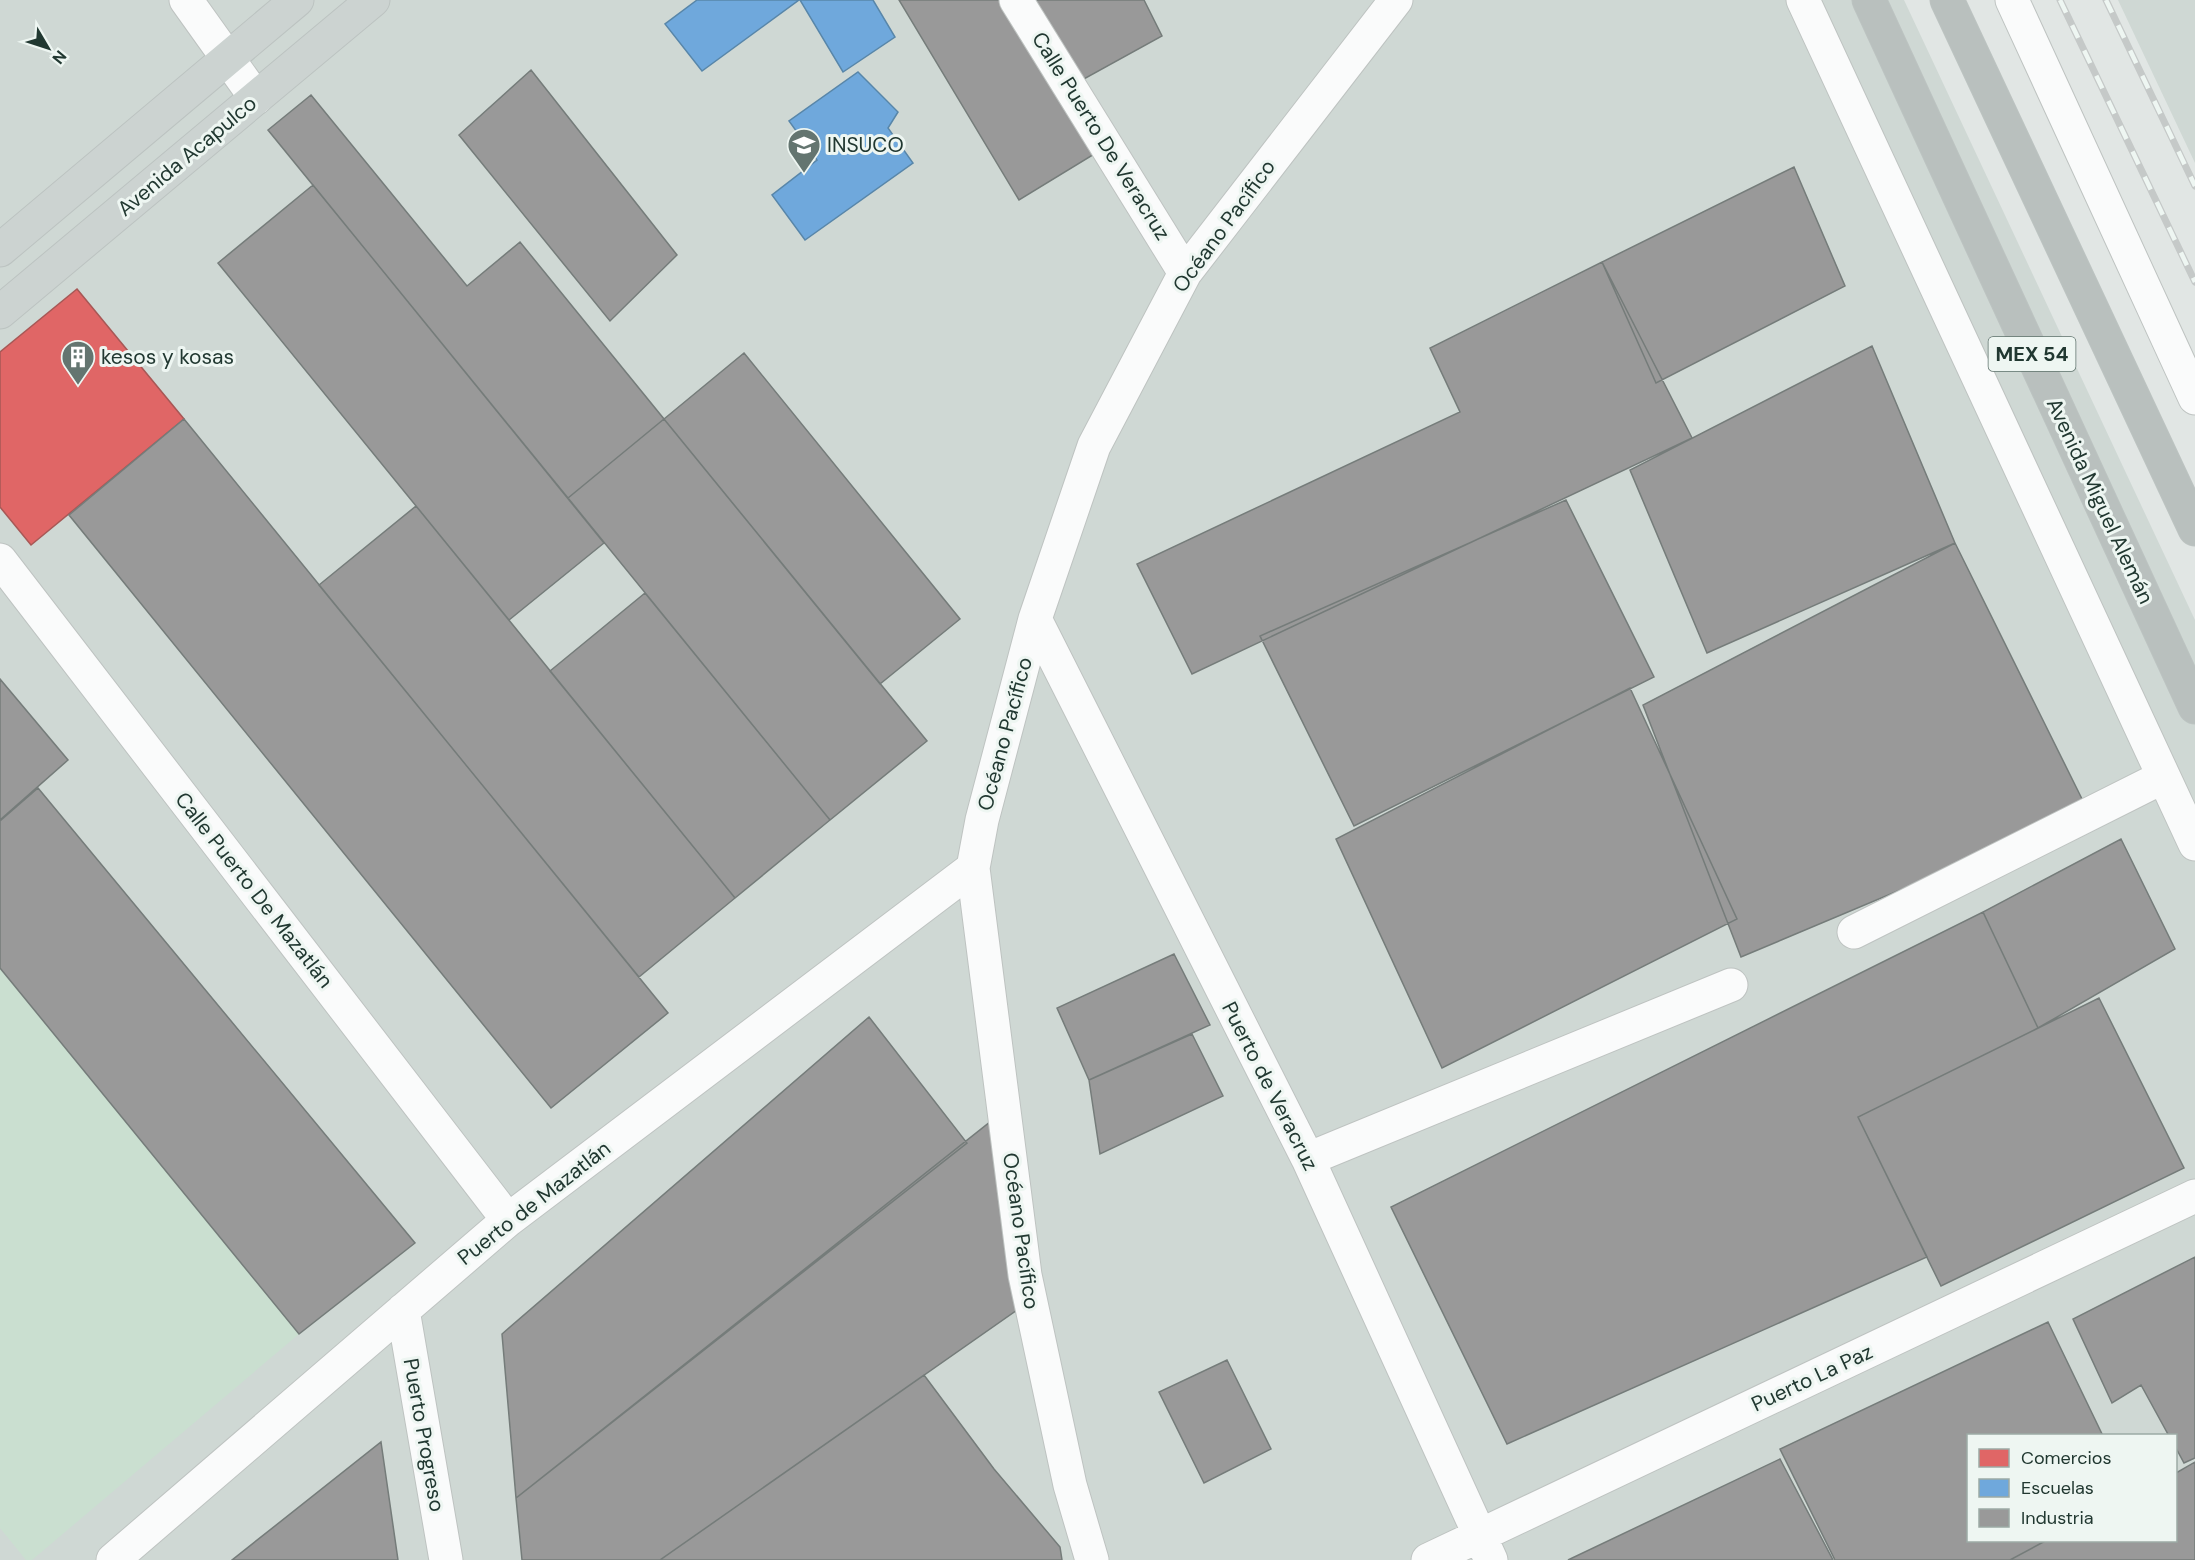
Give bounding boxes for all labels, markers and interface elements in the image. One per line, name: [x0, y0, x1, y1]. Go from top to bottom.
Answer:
north arrow: [18, 18, 78, 78]
street label: Calle Puerto De Veracruz: [1025, 27, 1177, 245]
text: N: [47, 46, 71, 68]
street label: Avenida Acapulco: [111, 89, 263, 223]
school or university icon: INSUCO: [786, 127, 822, 174]
place label: INSUCO: [827, 131, 904, 159]
street label: Océano Pacífico: [1166, 154, 1282, 298]
road number: MEX 54: [1988, 337, 2076, 371]
building icon: kesos y kosas: [60, 339, 96, 386]
place label: kesos y kosas: [101, 343, 234, 371]
street label: Avenida Miguel Alemán: [2040, 394, 2160, 608]
street label: Océano Pacífico: [971, 654, 1039, 814]
street label: Calle Puerto De Mazatlán: [169, 786, 339, 994]
street label: Puerto de Veracruz: [1215, 997, 1325, 1175]
street label: Puerto de Mazatlán: [452, 1134, 616, 1272]
street label: Océano Pacífico: [996, 1151, 1046, 1311]
street label: Puerto La Paz: [1747, 1338, 1877, 1418]
street label: Puerto Progreso: [397, 1356, 451, 1514]
legend: [1967, 1434, 2177, 1542]
text: Comercios: [2021, 1446, 2112, 1470]
text: Escuelas: [2021, 1476, 2094, 1500]
text: Industria: [2021, 1506, 2094, 1530]

